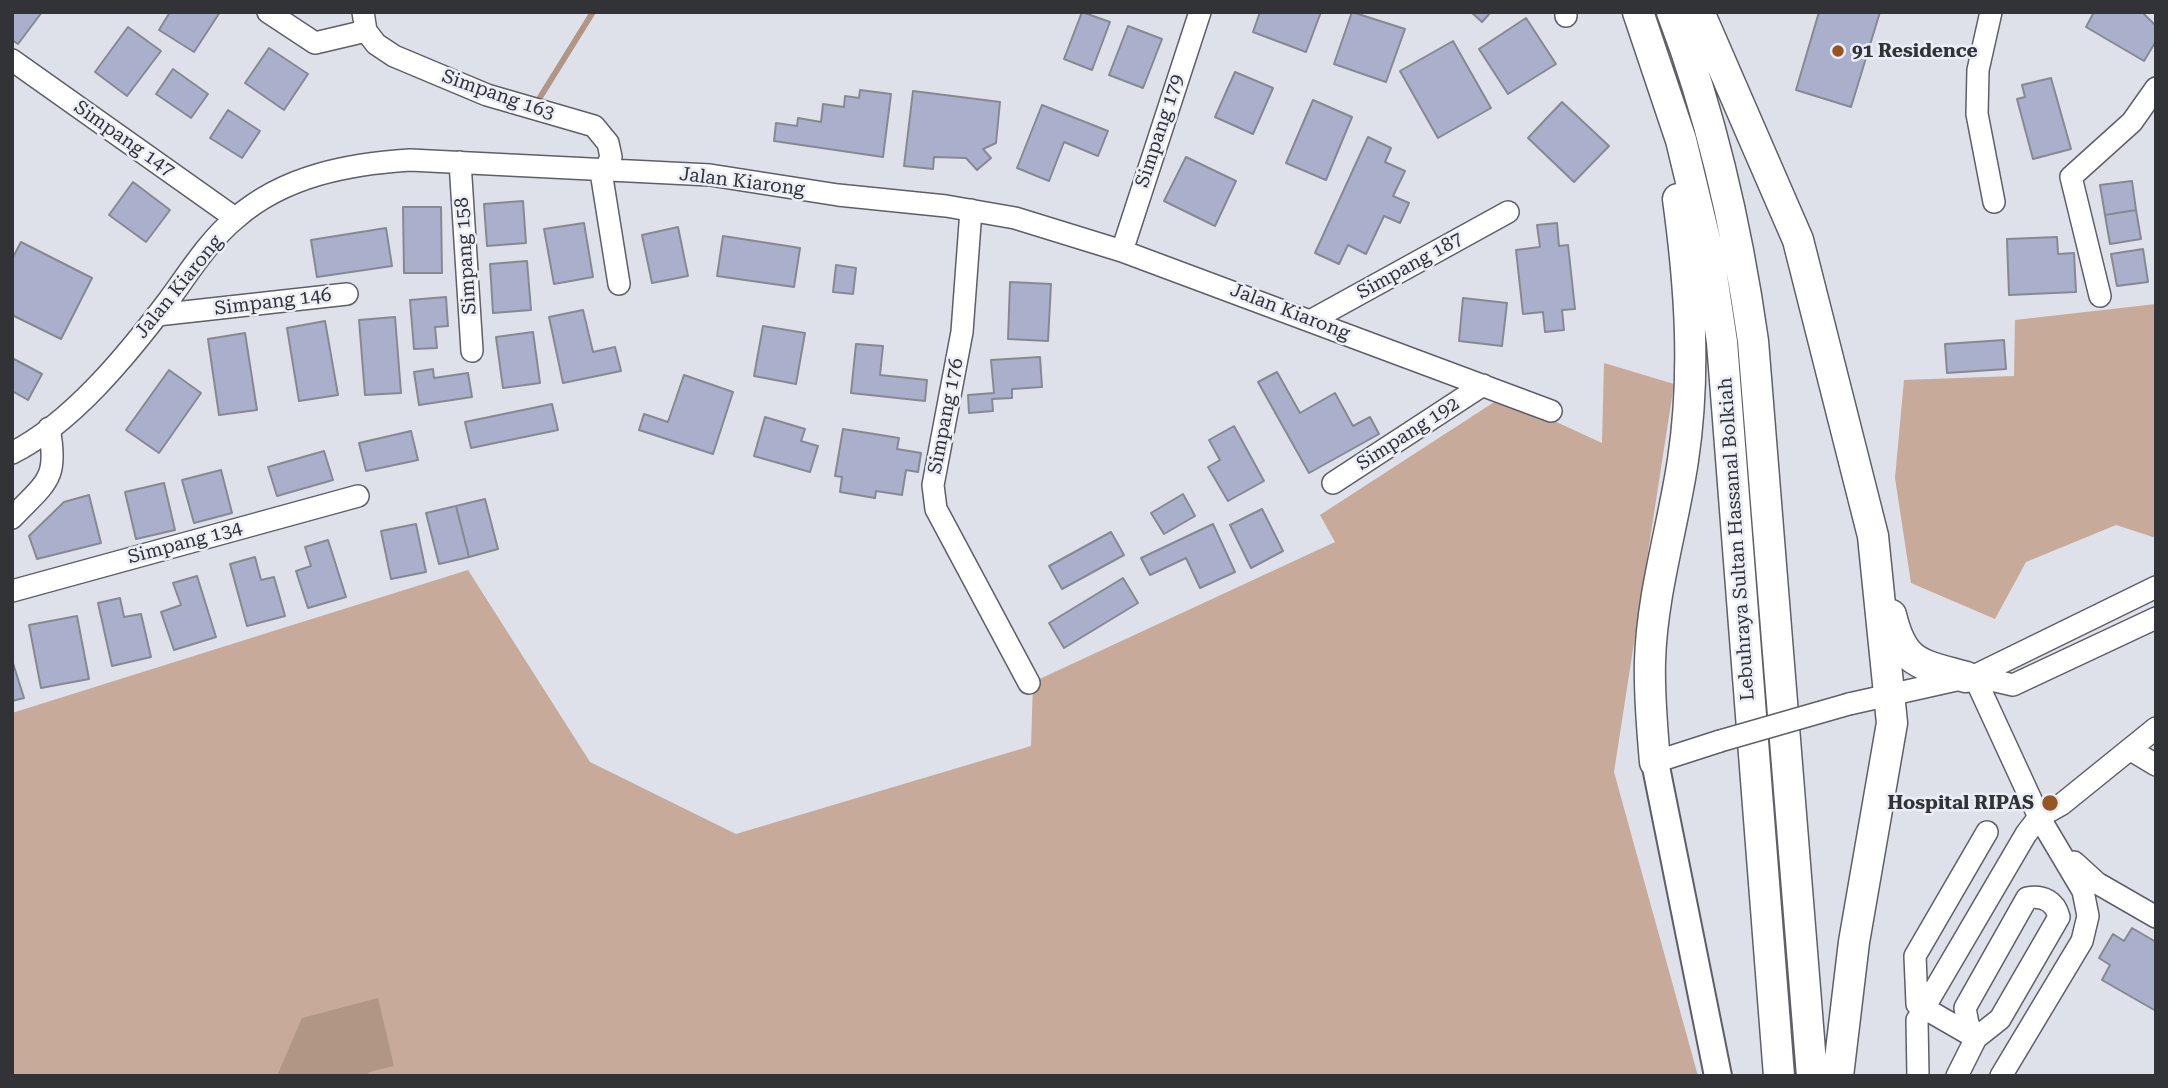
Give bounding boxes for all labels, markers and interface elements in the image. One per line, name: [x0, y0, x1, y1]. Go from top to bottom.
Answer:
place label: 91 Residence: [1852, 40, 1978, 62]
marker: 91 Residence: [1830, 43, 1846, 59]
street label: Simpang 163: [439, 65, 557, 125]
street label: Simpang 179: [1131, 72, 1189, 190]
street label: Simpang 147: [69, 96, 179, 182]
street label: Jalan Kiarong: [678, 163, 806, 201]
street label: Simpang 158: [451, 197, 481, 315]
street label: Simpang 187: [1353, 228, 1467, 304]
street label: Jalan Kiarong: [130, 231, 228, 343]
street label: Jalan Kiarong: [1227, 279, 1353, 345]
street label: Simpang 146: [213, 284, 333, 320]
street label: Simpang 176: [924, 356, 968, 476]
street label: Lebuhraya Sultan Hassanal Bolkiah: [1714, 377, 1760, 701]
street label: Simpang 192: [1353, 392, 1463, 476]
street label: Simpang 134: [125, 517, 245, 569]
place label: Hospital RIPAS: [1888, 792, 2034, 814]
marker: Hospital RIPAS: [2040, 793, 2060, 813]

